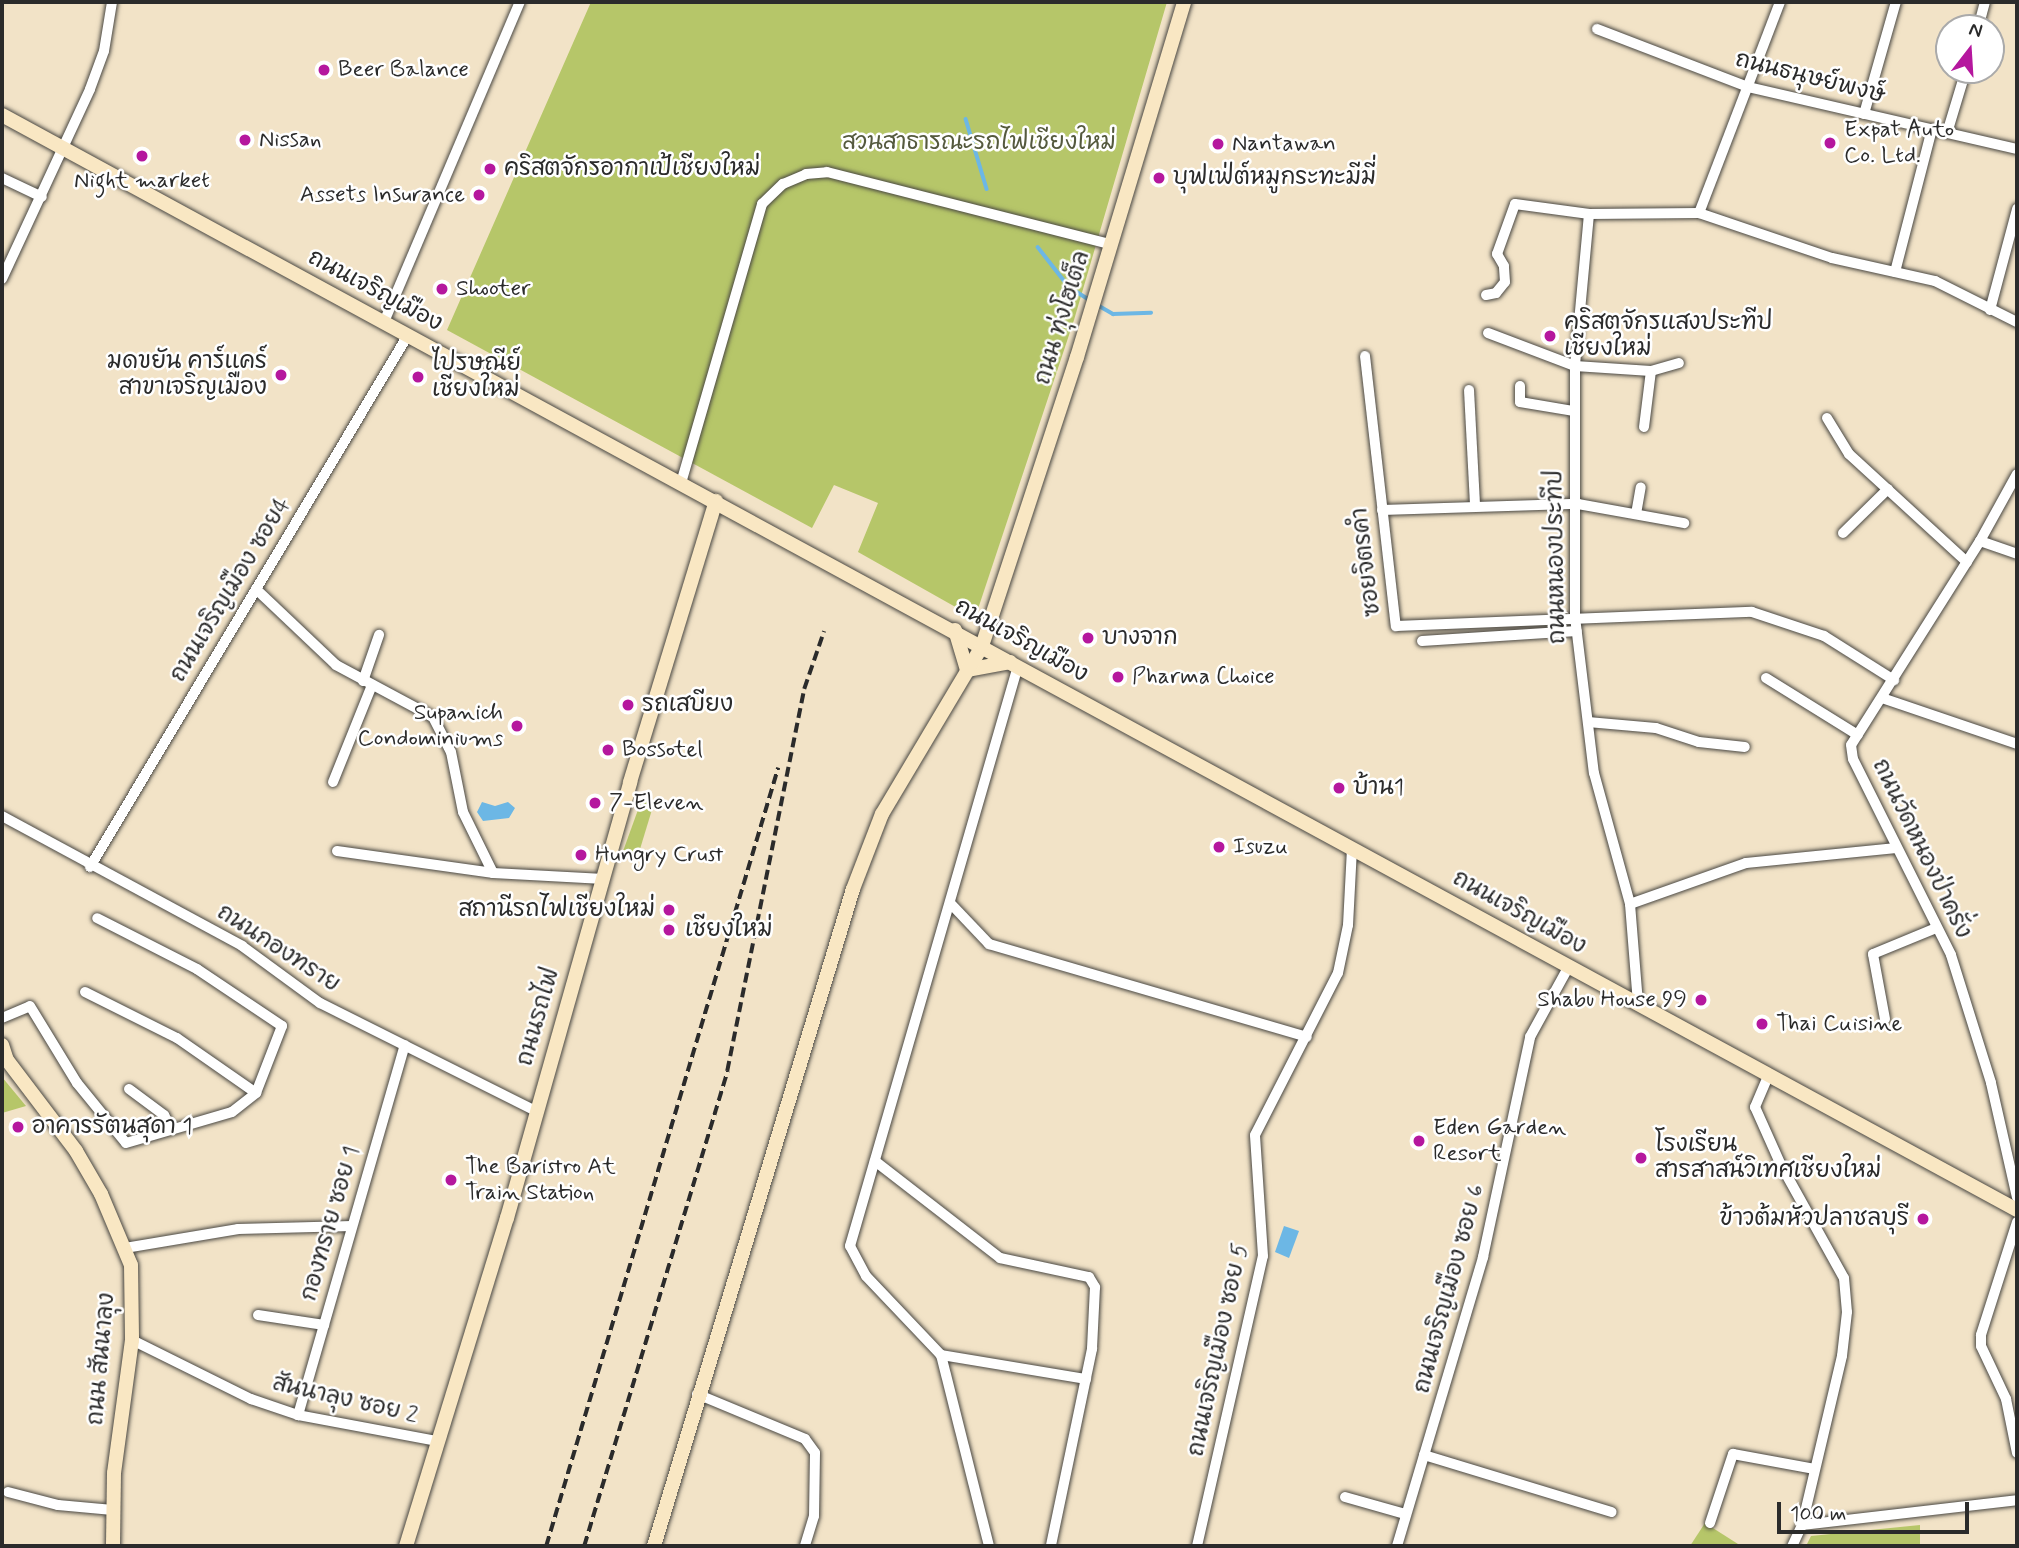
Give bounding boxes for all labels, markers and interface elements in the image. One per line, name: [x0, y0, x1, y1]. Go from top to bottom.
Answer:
north arrow: [1935, 14, 2005, 84]
text: N: [1966, 17, 1985, 44]
street label: ถนนธนุษย์พงษ์: [1732, 46, 1888, 110]
place label: Beer Balance: [338, 56, 471, 84]
marker: Beer Balance: [316, 62, 332, 78]
place label: Expat Auto Co. Ltd.: [1844, 116, 1951, 170]
place label: Nissan: [259, 126, 322, 154]
park label: สวนสาธารณะรถไฟเชียงใหม่: [842, 129, 1116, 157]
place label: Nantawan: [1232, 130, 1336, 158]
marker: Nissan: [237, 132, 253, 148]
marker: Expat Auto Co. Ltd.: [1822, 135, 1838, 151]
marker: Nantawan: [1210, 136, 1226, 152]
marker: Night market: [134, 148, 150, 164]
place label: คริสตจักรอากาเป้เชียงใหม่: [504, 155, 760, 183]
marker: คริสตจักรอากาเป้เชียงใหม่: [482, 161, 498, 177]
place label: บุฟเฟ่ต์หมูกระทะมีมี่: [1173, 164, 1376, 192]
place label: Night market: [74, 167, 210, 195]
marker: บุฟเฟ่ต์หมูกระทะมีมี่: [1151, 170, 1167, 186]
place label: Assets Insurance: [293, 181, 465, 209]
marker: Assets Insurance: [471, 187, 487, 203]
street label: ถนนเจริญเมือง: [303, 244, 447, 338]
street label: ถนน ทุ่งโฮเต็ล: [1030, 248, 1096, 388]
place label: Shooter: [456, 275, 531, 303]
marker: Shooter: [434, 281, 450, 297]
place label: คริสตจักรแสงประทีป เชียงใหม่: [1564, 309, 1773, 363]
marker: คริสตจักรแสงประทีป เชียงใหม่: [1542, 328, 1558, 344]
place label: มดขยัน คาร์แคร์ สาขาเจริญเมือง: [107, 348, 267, 402]
place label: ไปรษณีย์ เชียงใหม่: [432, 350, 521, 404]
marker: มดขยัน คาร์แคร์ สาขาเจริญเมือง: [273, 367, 289, 383]
marker: ไปรษณีย์ เชียงใหม่: [410, 369, 426, 385]
street label: ถนนหนองประทีป: [1542, 470, 1572, 644]
street label: ถนนเจริญเมือง ซอย4: [165, 493, 297, 687]
street label: ซอยจิตรคำ: [1347, 506, 1387, 618]
street label: ถนนเจริญเมือง: [949, 593, 1093, 689]
place label: บางจาก: [1102, 624, 1178, 652]
marker: บางจาก: [1080, 630, 1096, 646]
place label: Pharma Choice: [1132, 663, 1278, 691]
marker: Pharma Choice: [1110, 669, 1126, 685]
place label: รถเสบียง: [642, 691, 733, 719]
marker: รถเสบียง: [620, 697, 636, 713]
place label: Supanich Condominiums: [358, 699, 503, 753]
marker: Supanich Condominiums: [509, 718, 525, 734]
place label: Bossotel: [622, 736, 703, 764]
marker: Bossotel: [600, 742, 616, 758]
street label: ถนนวัดหนองป่าครั่ง: [1866, 755, 1976, 943]
place label: บ้าน1: [1353, 774, 1404, 802]
marker: บ้าน1: [1331, 780, 1347, 796]
place label: 7-Eleven: [609, 789, 704, 817]
marker: 7-Eleven: [587, 795, 603, 811]
place label: Isuzu: [1233, 833, 1288, 861]
marker: Isuzu: [1211, 839, 1227, 855]
place label: Hungry Crust: [595, 841, 725, 869]
marker: Hungry Crust: [573, 847, 589, 863]
street label: ถนนเจริญเมือง: [1447, 865, 1591, 961]
place label: สถานีรถไฟเชียงใหม่: [459, 896, 655, 924]
street label: ถนนกองทราย: [211, 899, 345, 999]
marker: สถานีรถไฟเชียงใหม่: [661, 902, 677, 918]
place label: เชียงใหม่: [685, 916, 772, 944]
marker: เชียงใหม่: [659, 920, 679, 940]
street label: ถนนรถไฟ: [512, 965, 566, 1069]
place label: Shabu House 99: [1538, 986, 1687, 1014]
marker: Shabu House 99: [1693, 992, 1709, 1008]
place label: Thai Cuisine: [1776, 1010, 1901, 1038]
marker: Thai Cuisine: [1754, 1016, 1770, 1032]
place label: อาคารรัตนสุดา 1: [32, 1113, 192, 1141]
place label: Eden Garden Resort: [1433, 1114, 1556, 1168]
marker: อาคารรัตนสุดา 1: [10, 1119, 26, 1135]
place label: โรงเรียน สารสาสน์วิเทศเชียงใหม่: [1655, 1131, 1881, 1185]
marker: Eden Garden Resort: [1411, 1133, 1427, 1149]
street label: กองทราย ซอย 1: [296, 1143, 366, 1305]
marker: โรงเรียน สารสาสน์วิเทศเชียงใหม่: [1633, 1150, 1649, 1166]
place label: The Baristro At Train Station: [465, 1153, 616, 1207]
marker: The Baristro At Train Station: [443, 1172, 459, 1188]
street label: ถนนเจริญเมือง ซอย 6: [1409, 1181, 1491, 1397]
place label: ข้าวต้มหัวปลาชลบุรี: [1720, 1205, 1909, 1233]
marker: ข้าวต้มหัวปลาชลบุรี: [1915, 1211, 1931, 1227]
street label: ถนนเจริญเมือง ซอย 5: [1183, 1241, 1255, 1459]
street label: ถนน สันนาลุง: [82, 1292, 122, 1426]
street label: สันนาลุง ซอย 2: [270, 1370, 420, 1430]
scale bar: [1781, 1488, 1974, 1532]
text: 100 m: [1790, 1500, 1846, 1528]

